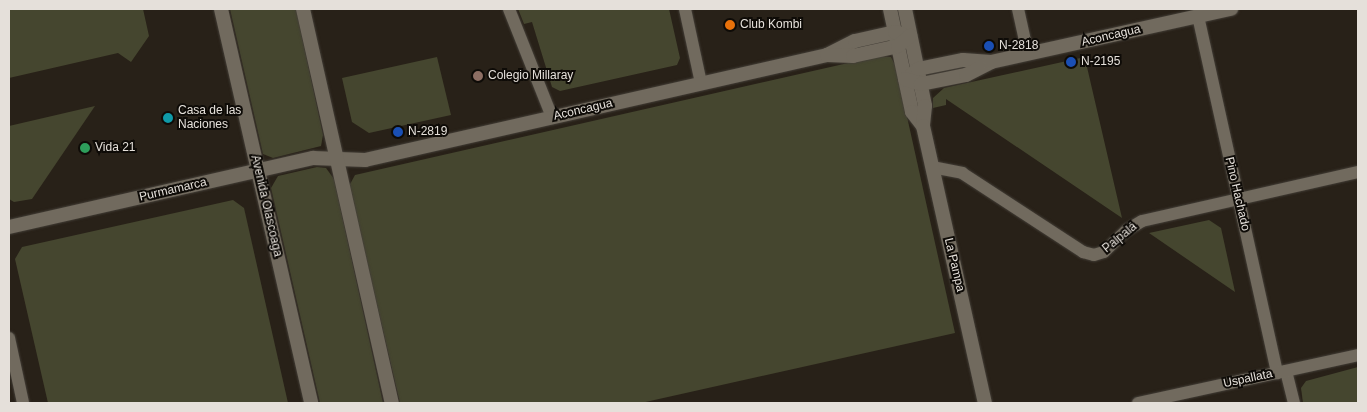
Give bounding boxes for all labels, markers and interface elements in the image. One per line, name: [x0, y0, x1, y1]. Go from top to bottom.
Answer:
place label: Club Kombi: [740, 18, 802, 32]
marker: Club Kombi: [724, 19, 736, 31]
street label: Aconcagua: [1080, 22, 1142, 50]
place label: N-2818: [999, 39, 1038, 53]
marker: N-2818: [983, 40, 995, 52]
place label: N-2195: [1081, 55, 1120, 69]
marker: N-2195: [1065, 56, 1077, 68]
place label: Colegio Millaray: [488, 69, 573, 83]
marker: Colegio Millaray: [472, 70, 484, 82]
street label: Aconcagua: [552, 96, 614, 124]
place label: Casa de las Naciones: [178, 104, 241, 132]
marker: Casa de las Naciones: [162, 112, 174, 124]
place label: N-2819: [408, 125, 447, 139]
marker: N-2819: [392, 126, 404, 138]
place label: Vida 21: [95, 141, 135, 155]
marker: Vida 21: [79, 142, 91, 154]
street label: Avenida Olascoaga: [247, 154, 285, 258]
street label: Pino Hachado: [1222, 156, 1252, 232]
street label: Purmamarca: [138, 175, 208, 205]
street label: Palpalá: [1100, 220, 1140, 256]
street label: La Pampa: [941, 237, 967, 293]
street label: Uspallata: [1222, 367, 1274, 391]

